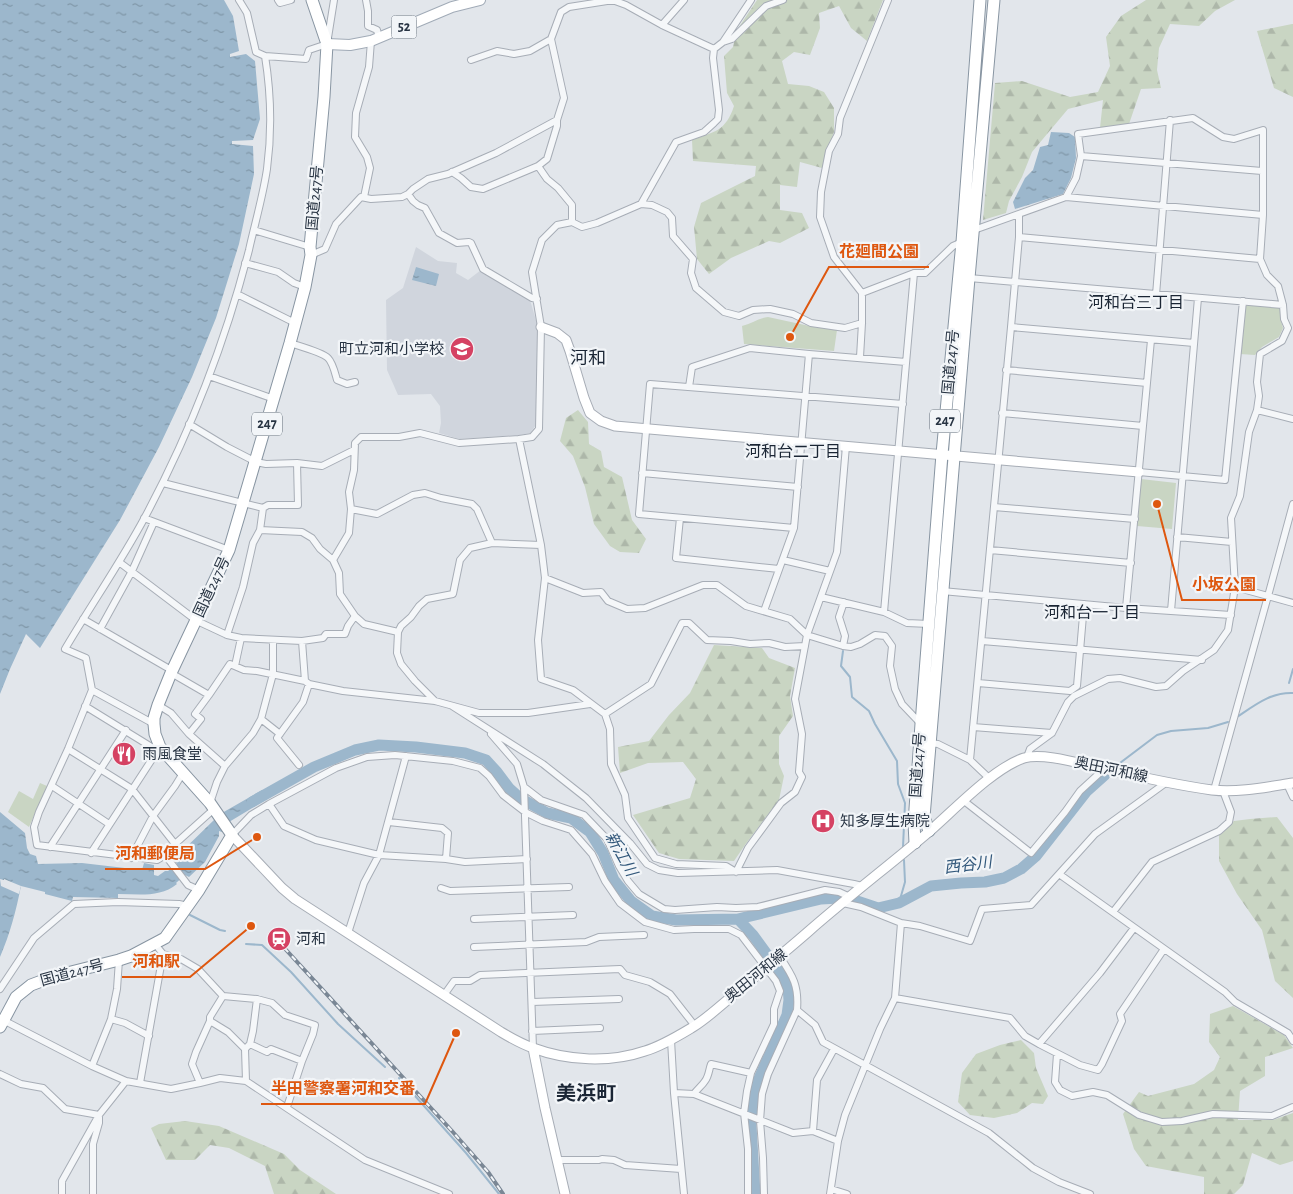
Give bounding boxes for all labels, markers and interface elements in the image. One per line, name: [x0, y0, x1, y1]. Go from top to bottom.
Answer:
road number: 52: [392, 16, 416, 38]
street label: 国道247号: [304, 165, 325, 231]
callout: 花廻間公園: [829, 236, 929, 267]
text: 花廻間公園: [839, 243, 919, 260]
district label: 河和台三丁目: [1088, 294, 1184, 311]
street label: 国道247号: [940, 329, 961, 395]
school or university icon: 町立河和小学校: [449, 336, 475, 362]
place label: 町立河和小学校: [339, 341, 444, 357]
district label: 河和: [570, 348, 606, 368]
road number: 247: [930, 410, 960, 432]
road number: 247: [252, 412, 282, 436]
district label: 河和台二丁目: [745, 443, 841, 460]
street label: 国道247号: [190, 554, 233, 620]
callout: 小坂公園: [1182, 569, 1266, 600]
text: 小坂公園: [1192, 576, 1256, 593]
district label: 河和台一丁目: [1044, 604, 1140, 621]
street label: 国道247号: [907, 732, 928, 798]
restaurant icon: 雨風食堂: [111, 741, 137, 767]
place label: 雨風食堂: [142, 746, 202, 762]
street label: 奥田河和線: [1073, 754, 1149, 785]
hospital icon: 知多厚生病院: [810, 808, 836, 834]
place label: 知多厚生病院: [840, 813, 930, 829]
water label: 新江川: [602, 829, 641, 881]
callout: 河和郵便局: [105, 838, 205, 869]
text: 河和郵便局: [115, 845, 195, 862]
water label: 西谷川: [943, 853, 995, 876]
station icon: 河和: [266, 926, 292, 952]
place label: 河和: [296, 931, 326, 947]
callout: 河和駅: [122, 946, 190, 977]
street label: 奥田河和線: [722, 946, 790, 1005]
text: 河和駅: [132, 953, 180, 970]
street label: 国道247号: [38, 956, 105, 989]
callout: 半田警察署河和交番: [261, 1073, 425, 1104]
text: 半田警察署河和交番: [271, 1080, 415, 1097]
district label: 美浜町: [556, 1082, 616, 1104]

